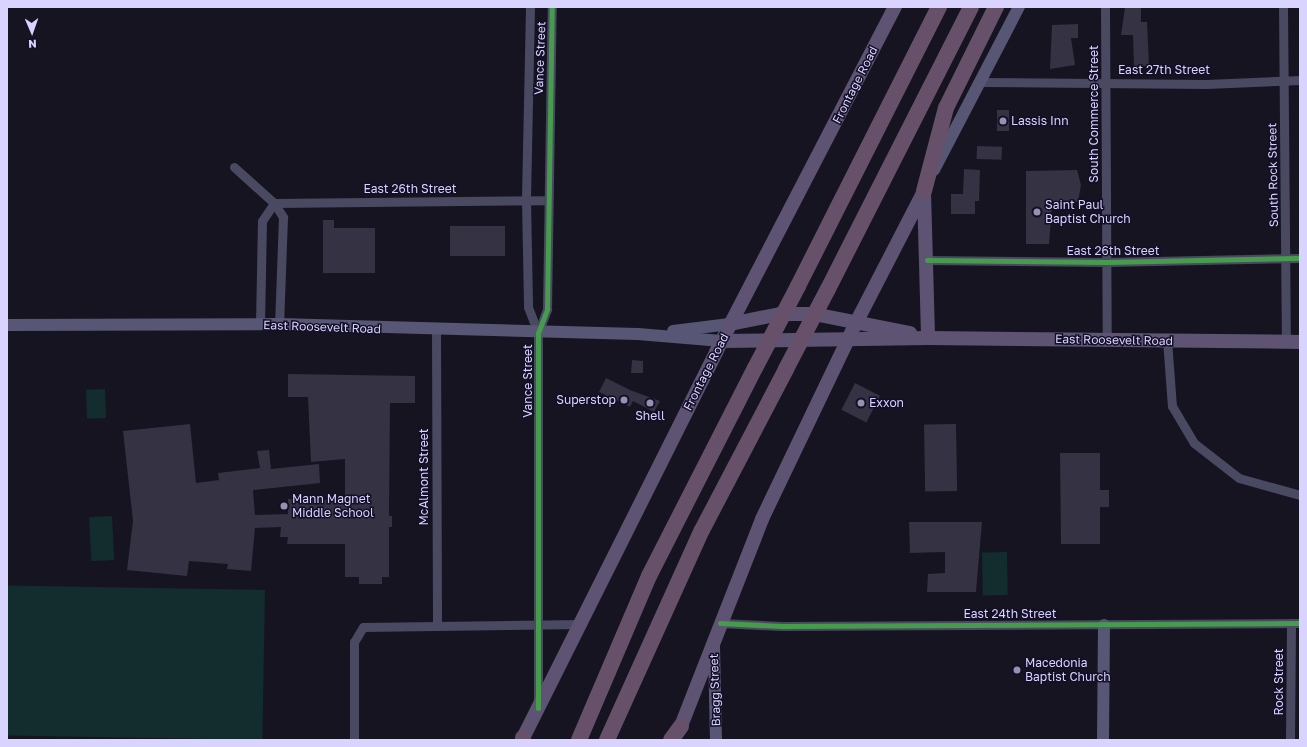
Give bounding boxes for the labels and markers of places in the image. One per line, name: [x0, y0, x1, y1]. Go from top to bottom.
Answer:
place label: Lassis Inn: [1011, 114, 1069, 128]
marker: Lassis Inn: [998, 116, 1008, 126]
place label: Saint Paul Baptist Church: [1045, 198, 1131, 226]
marker: Saint Paul Baptist Church: [1032, 207, 1042, 217]
place label: Superstop: [556, 393, 616, 407]
marker: Superstop: [619, 395, 629, 405]
place label: Exxon: [869, 396, 904, 410]
marker: Shell: [645, 398, 655, 408]
marker: Exxon: [856, 398, 866, 408]
place label: Shell: [635, 409, 665, 423]
place label: Mann Magnet Middle School: [292, 492, 374, 520]
marker: Mann Magnet Middle School: [279, 501, 289, 511]
place label: Macedonia Baptist Church: [1025, 656, 1111, 684]
marker: Macedonia Baptist Church: [1012, 665, 1022, 675]

